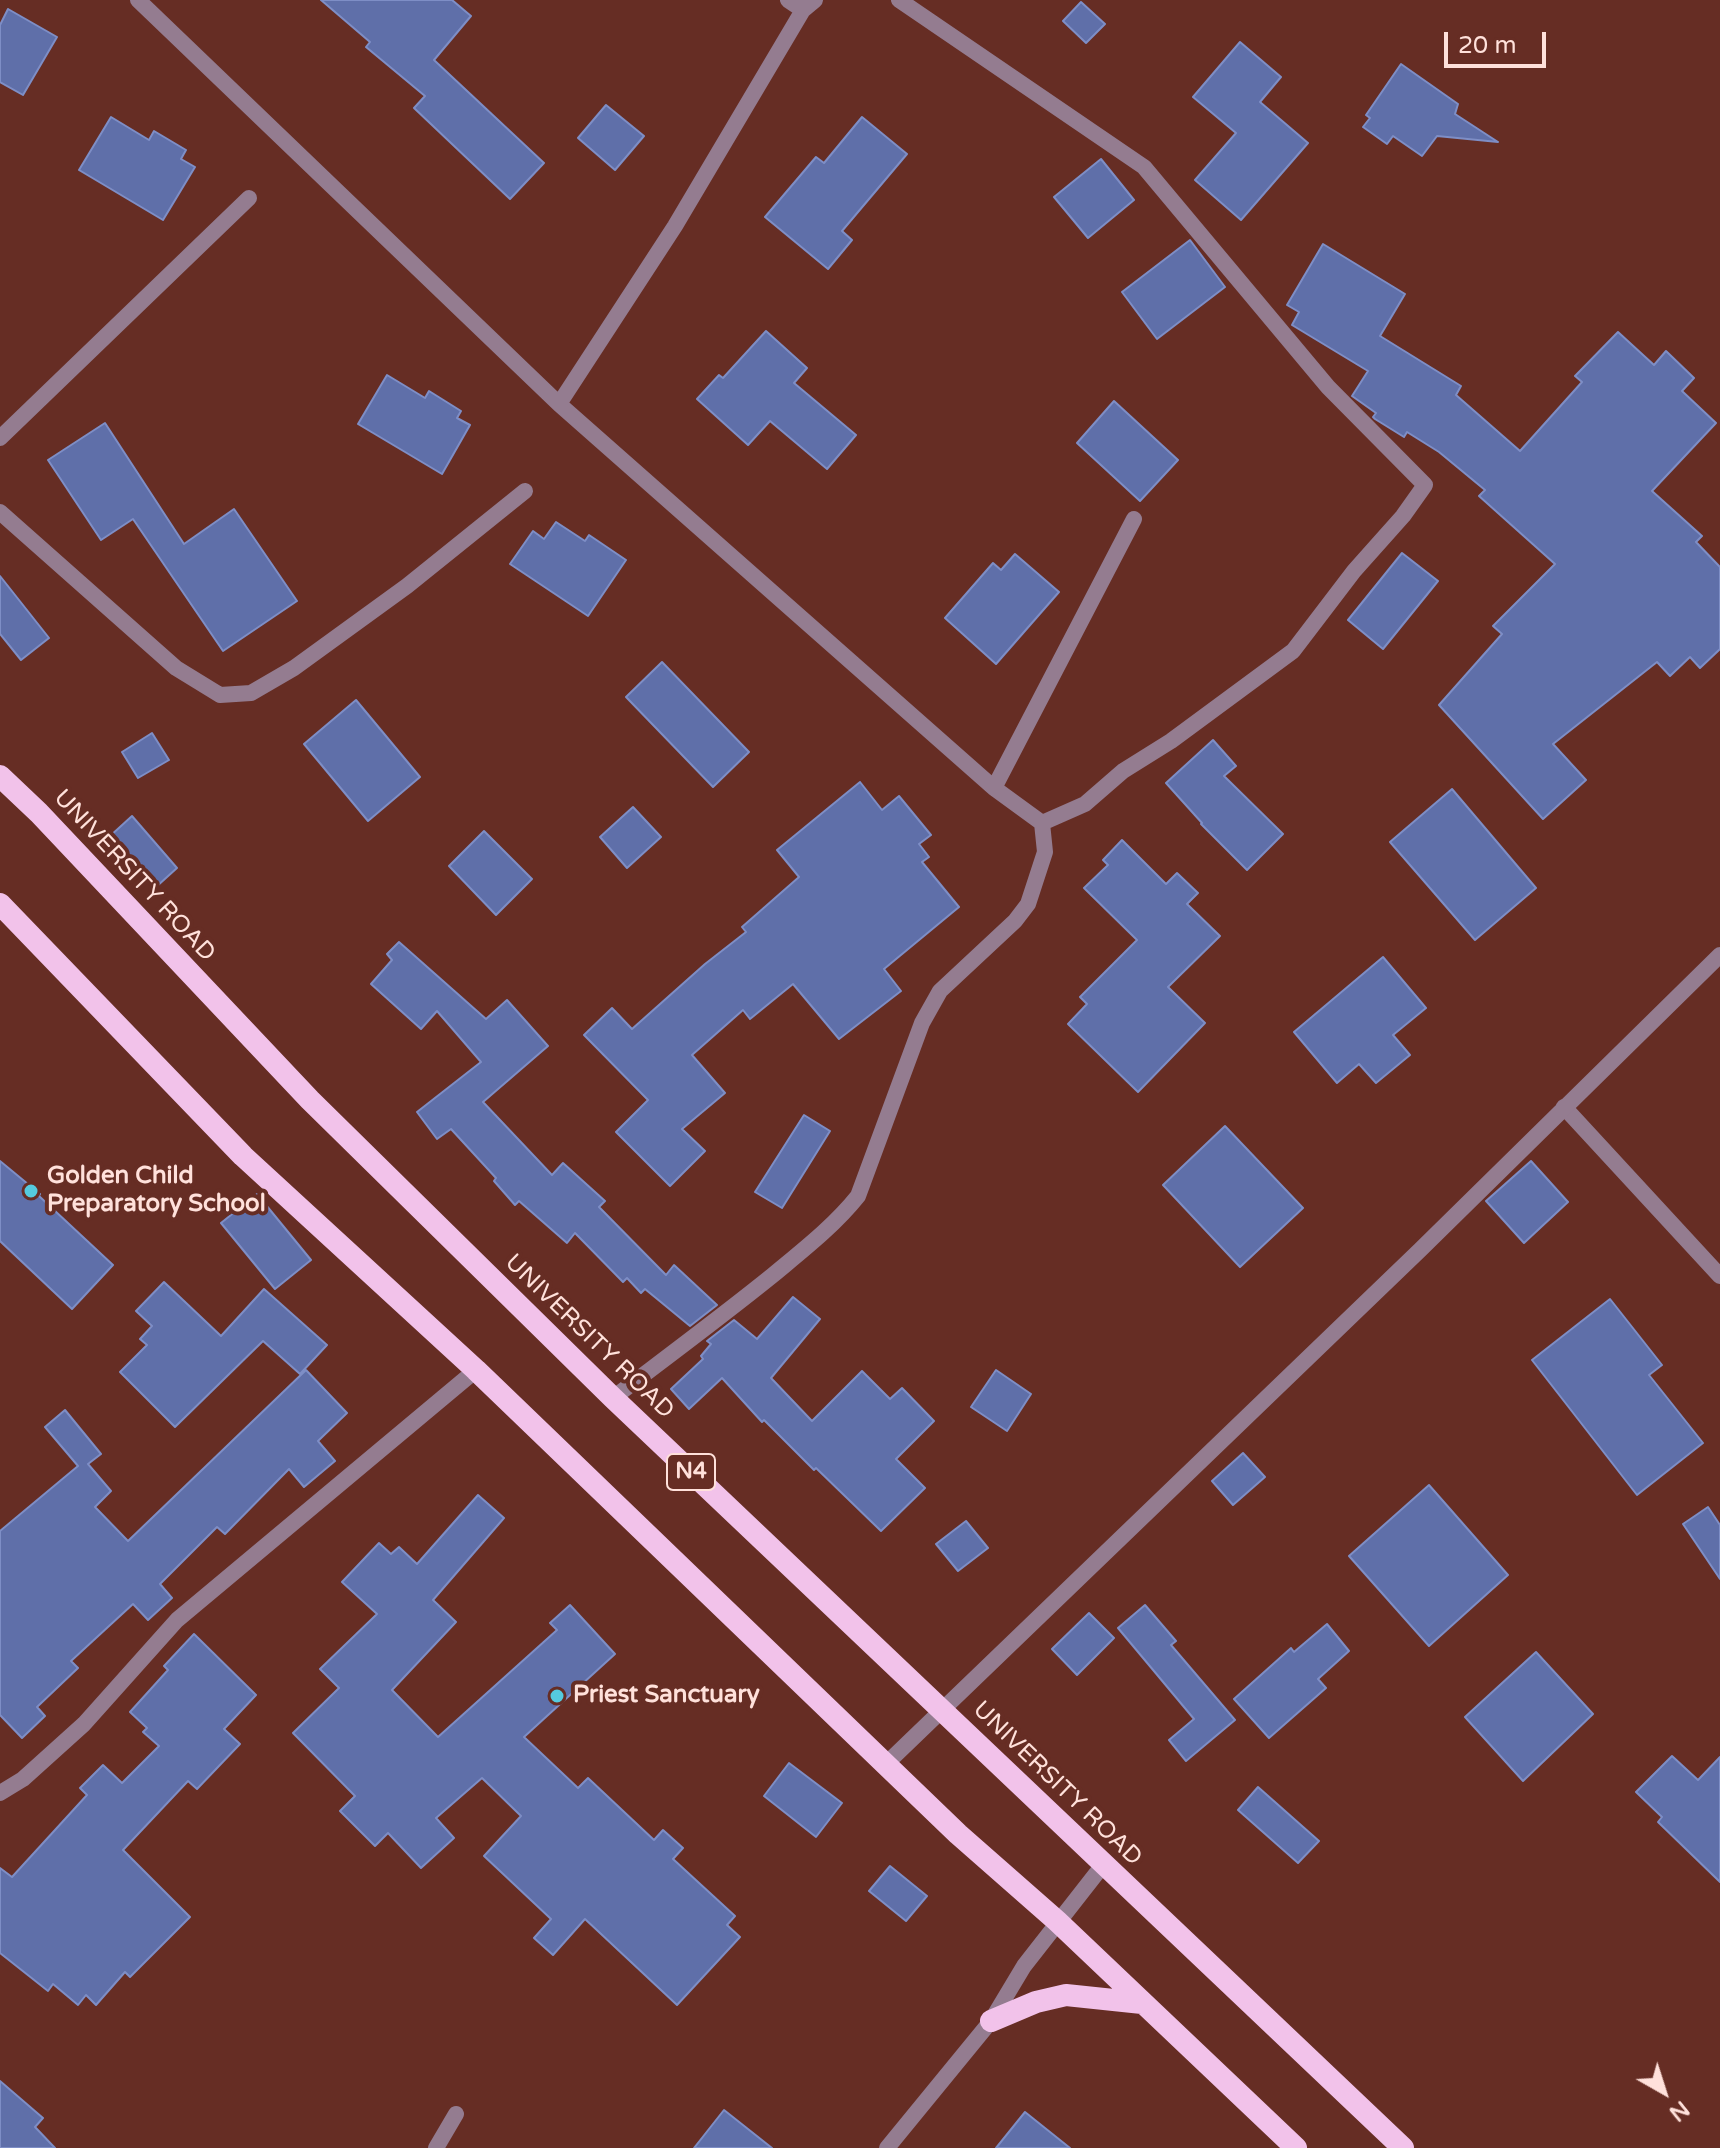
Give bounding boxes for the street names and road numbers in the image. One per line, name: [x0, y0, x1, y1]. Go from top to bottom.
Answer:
street label: UNIVERSITY ROAD: [47, 784, 221, 968]
street label: UNIVERSITY ROAD: [498, 1249, 680, 1425]
road number: N4: [667, 1454, 715, 1490]
street label: UNIVERSITY ROAD: [966, 1696, 1148, 1872]

